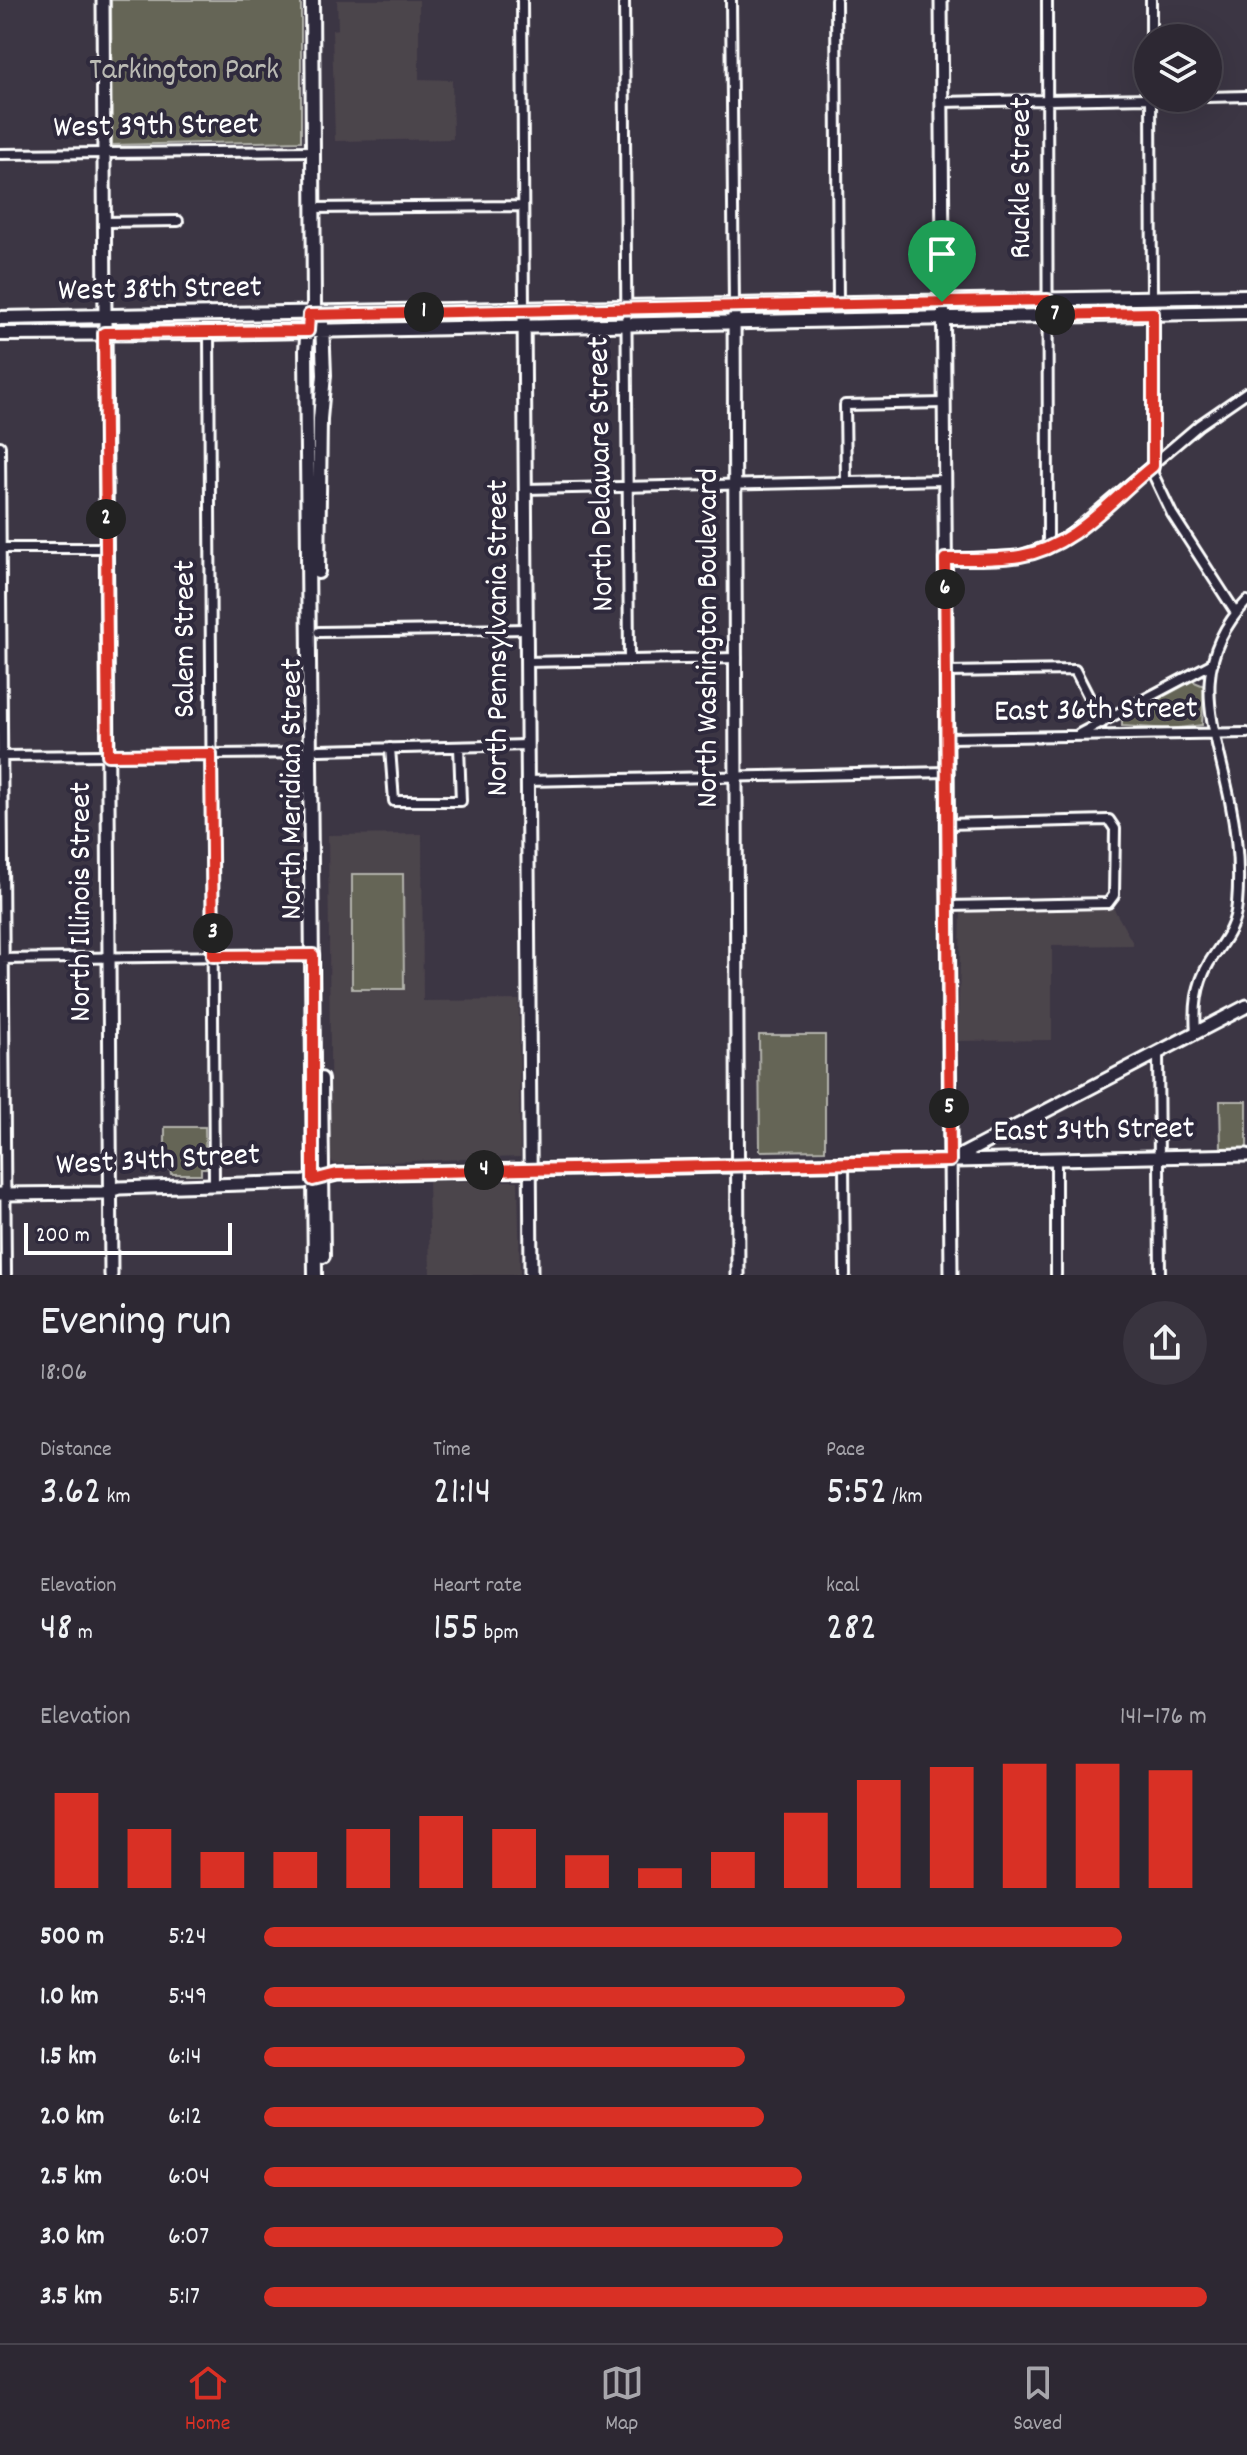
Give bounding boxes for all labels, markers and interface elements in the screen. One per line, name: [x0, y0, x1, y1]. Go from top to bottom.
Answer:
map controls: [1134, 24, 1222, 112]
button: layers: [1134, 24, 1222, 112]
park label: Tarkington Park: [89, 49, 279, 95]
street label: Ruckle Street: [1000, 97, 1046, 259]
street label: West 39th Street: [53, 103, 259, 153]
pin: [908, 220, 976, 302]
icon: arrive: [920, 232, 964, 276]
street label: West 38th Street: [58, 266, 262, 316]
pin: 1: [404, 292, 444, 332]
pin: 7: [1035, 295, 1075, 335]
text: 1: [422, 296, 426, 327]
text: 7: [1051, 299, 1059, 330]
street label: North Delaware Street: [578, 336, 628, 612]
street label: North Washington Boulevard: [687, 468, 733, 808]
street label: North Pennsylvania Street: [477, 479, 523, 797]
pin: 2: [86, 499, 126, 539]
text: 2: [101, 503, 111, 534]
street label: Salem Street: [164, 560, 210, 718]
pin: 6: [925, 569, 965, 609]
text: 6: [940, 573, 950, 604]
street label: North Meridian Street: [271, 658, 317, 920]
street label: East 36th Street: [994, 687, 1198, 737]
street label: North Illinois Street: [60, 782, 106, 1022]
pin: 3: [193, 913, 233, 953]
text: 3: [208, 917, 218, 948]
pin: 5: [929, 1088, 969, 1128]
text: 5: [944, 1092, 954, 1123]
street label: East 34th Street: [993, 1107, 1195, 1157]
street label: West 34th Street: [55, 1134, 261, 1190]
pin: 4: [464, 1150, 504, 1190]
text: 4: [479, 1154, 489, 1185]
scale bar: [24, 1219, 232, 1255]
text: 200 m: [36, 1221, 90, 1252]
text: Evening run: [40, 1293, 231, 1356]
button: share: [1123, 1301, 1207, 1385]
text: 18:06: [40, 1355, 87, 1392]
text: Distance: [40, 1435, 112, 1466]
text: Time: [433, 1435, 471, 1466]
text: Pace: [826, 1435, 865, 1466]
text: 3.62: [40, 1466, 101, 1523]
text: 21:14: [433, 1466, 491, 1523]
text: 5:52: [826, 1466, 887, 1523]
text: km: [101, 1482, 131, 1513]
text: /km: [887, 1482, 923, 1513]
text: Elevation: [40, 1571, 117, 1602]
text: Heart rate: [433, 1571, 522, 1602]
text: kcal: [826, 1571, 859, 1602]
text: 48: [40, 1602, 73, 1659]
text: 155: [433, 1602, 479, 1659]
text: 282: [826, 1602, 877, 1659]
text: m: [73, 1618, 93, 1649]
text: bpm: [479, 1618, 519, 1649]
text: Elevation: [40, 1699, 130, 1736]
text: 141–176 m: [1120, 1699, 1207, 1736]
text: 500 m: [40, 1919, 104, 1956]
text: 5:24: [168, 1919, 207, 1956]
text: 1.0 km: [40, 1979, 99, 2016]
text: 5:49: [168, 1979, 207, 2016]
text: 1.5 km: [40, 2039, 97, 2076]
text: 6:14: [168, 2039, 202, 2076]
text: 2.0 km: [40, 2099, 104, 2136]
text: 6:12: [168, 2099, 202, 2136]
text: 2.5 km: [40, 2159, 102, 2196]
text: 6:04: [168, 2159, 210, 2196]
text: 3.0 km: [40, 2219, 105, 2256]
text: 6:07: [168, 2219, 209, 2256]
text: 3.5 km: [40, 2279, 102, 2316]
text: 5:17: [168, 2279, 200, 2316]
tab: Home: [185, 2361, 231, 2440]
tab: Map: [600, 2361, 644, 2440]
tab: Saved: [1013, 2361, 1062, 2440]

